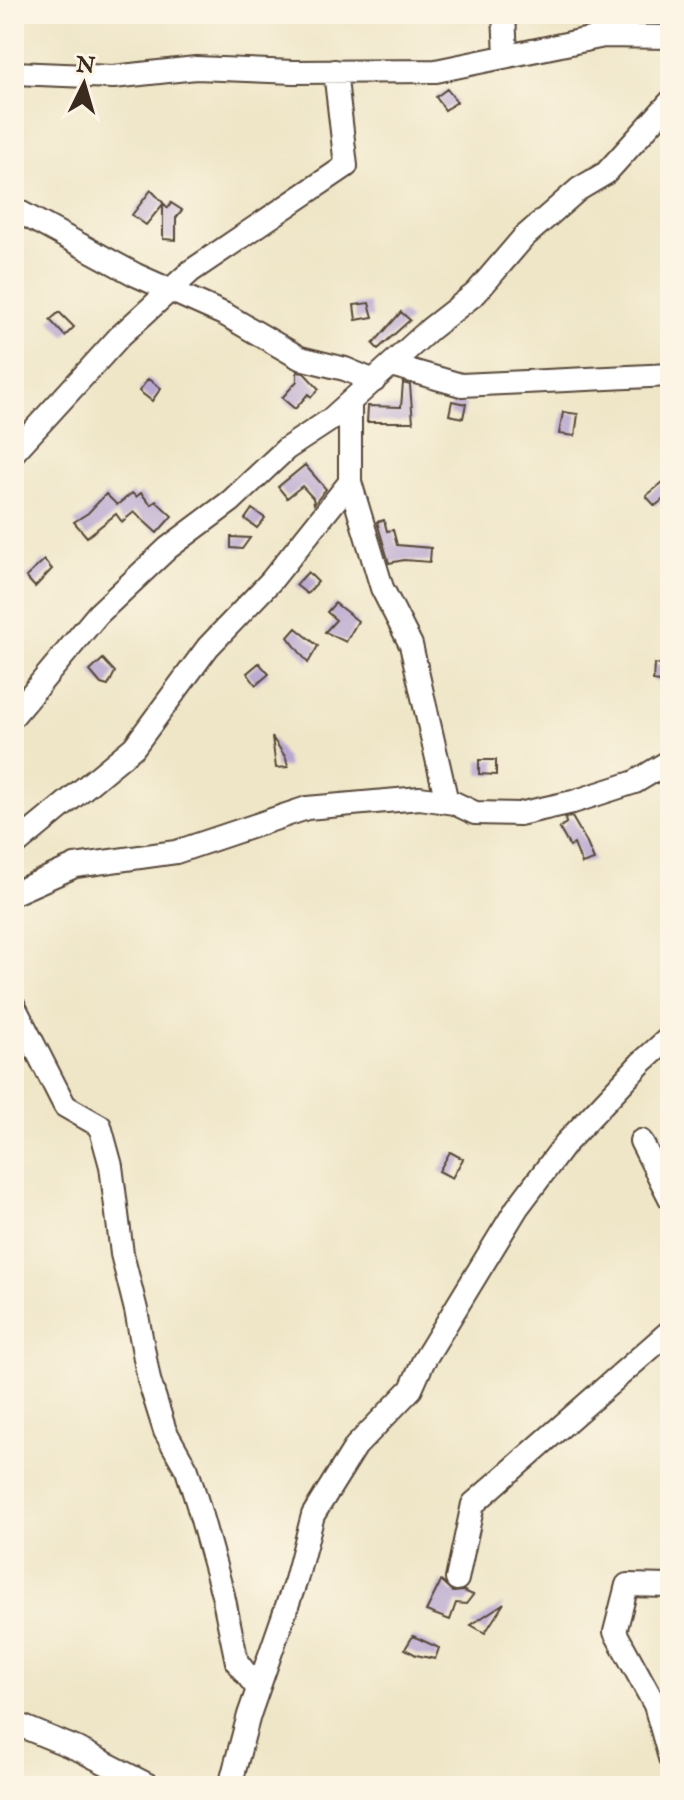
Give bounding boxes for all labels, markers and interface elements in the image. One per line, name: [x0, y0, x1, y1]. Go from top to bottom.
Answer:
north arrow: [44, 44, 124, 124]
text: N: [74, 51, 96, 81]

